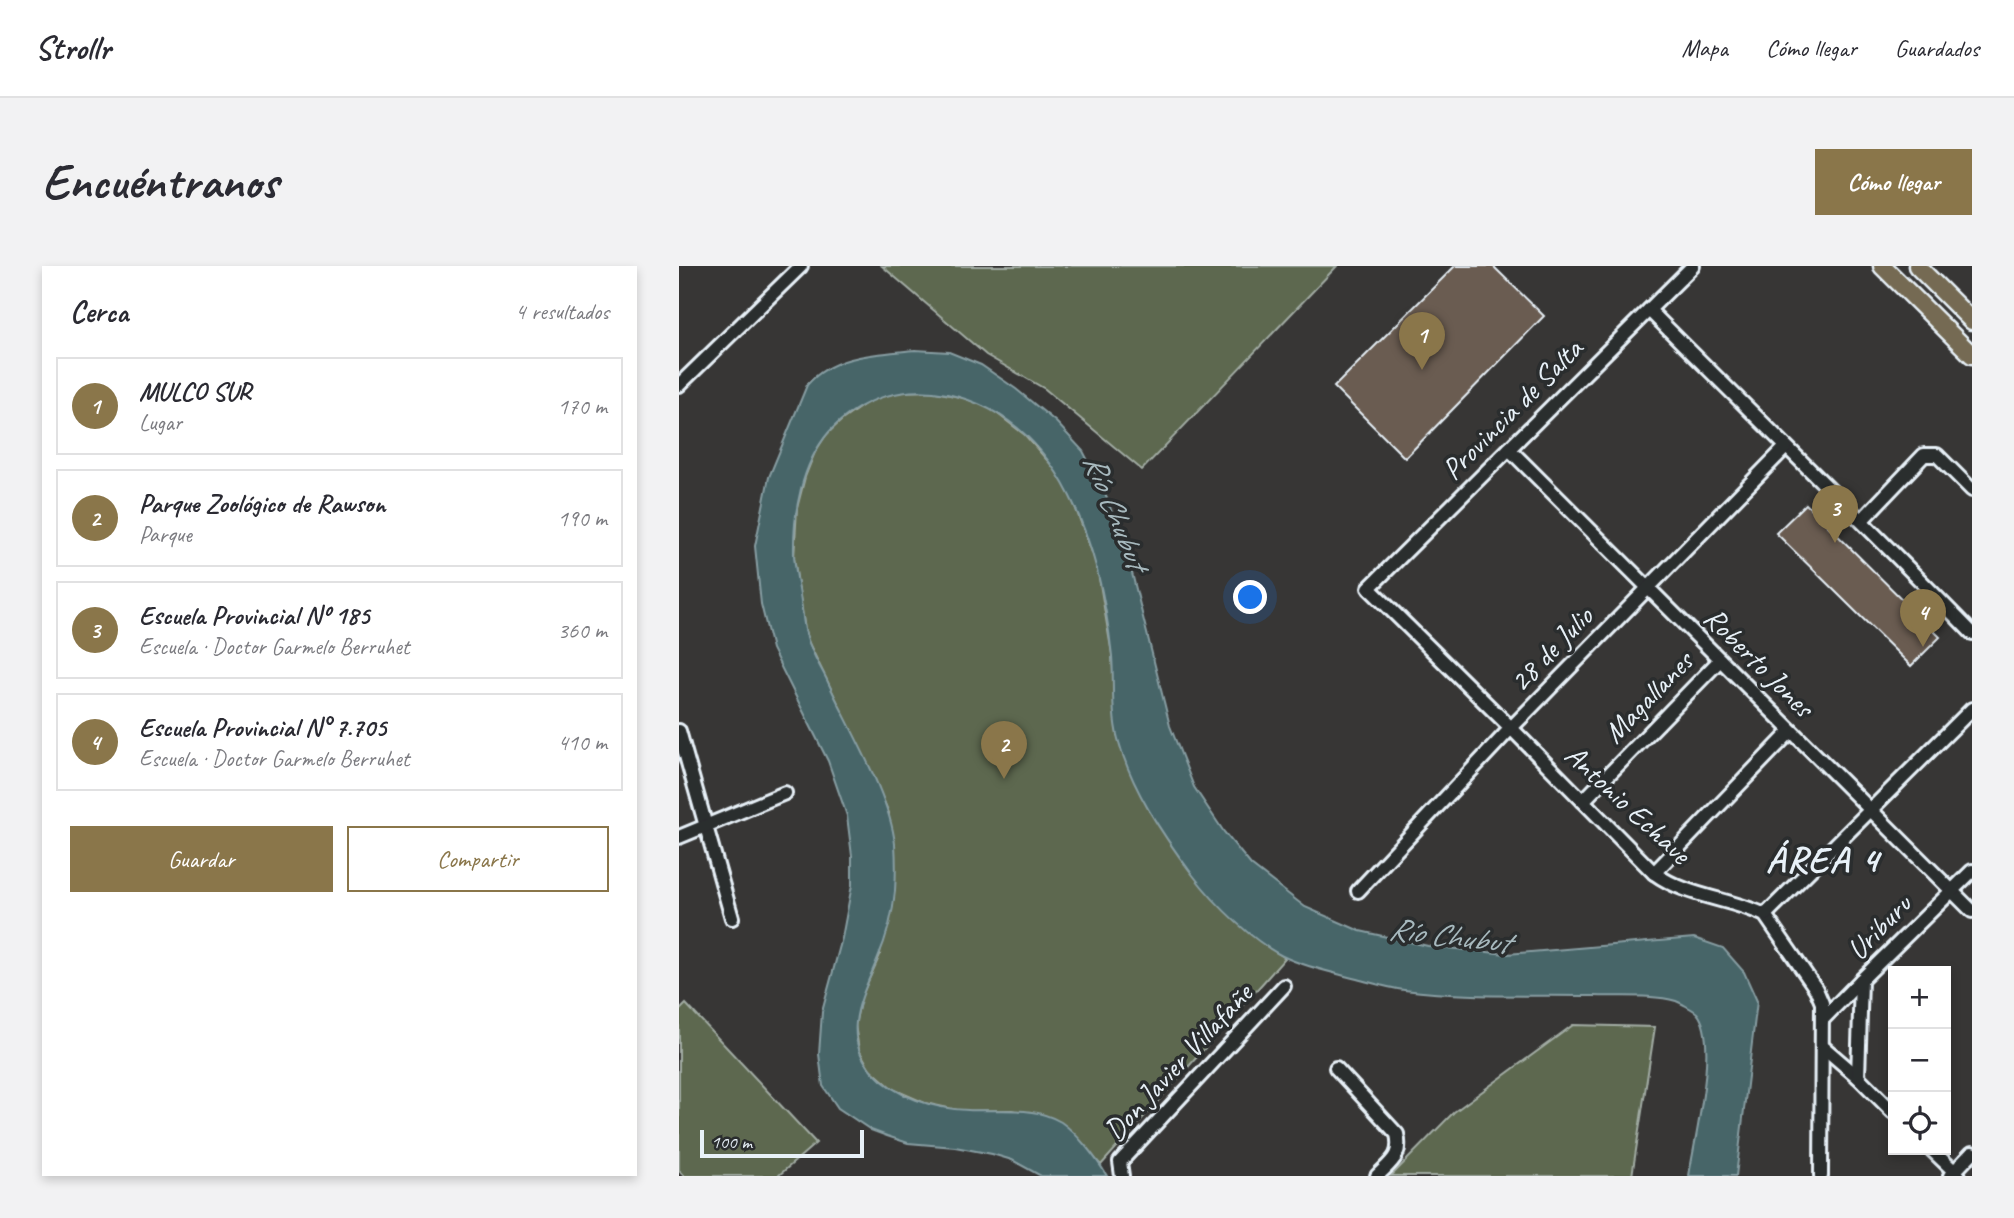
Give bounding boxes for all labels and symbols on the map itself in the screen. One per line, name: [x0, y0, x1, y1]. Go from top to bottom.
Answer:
pin: 1: [1399, 312, 1445, 370]
street label: Provincia de Salta: [1433, 329, 1592, 488]
water label: Río Chubut: [1074, 448, 1160, 582]
pin: 3: [1812, 485, 1858, 543]
your location: [1233, 580, 1267, 614]
pin: 4: [1900, 589, 1946, 647]
street label: 28 de Julio: [1501, 597, 1602, 700]
street label: Roberto Jones: [1696, 599, 1824, 727]
street label: Magallanes: [1595, 641, 1703, 751]
pin: 2: [981, 721, 1027, 779]
street label: Antonio Echave: [1557, 736, 1701, 874]
district label: ÁREA 4: [1766, 836, 1882, 883]
street label: Uriburu: [1838, 885, 1921, 968]
water label: Río Chubut: [1387, 908, 1520, 964]
street label: Don Javier Villafañe: [1095, 974, 1262, 1149]
scale bar: [700, 1127, 865, 1159]

